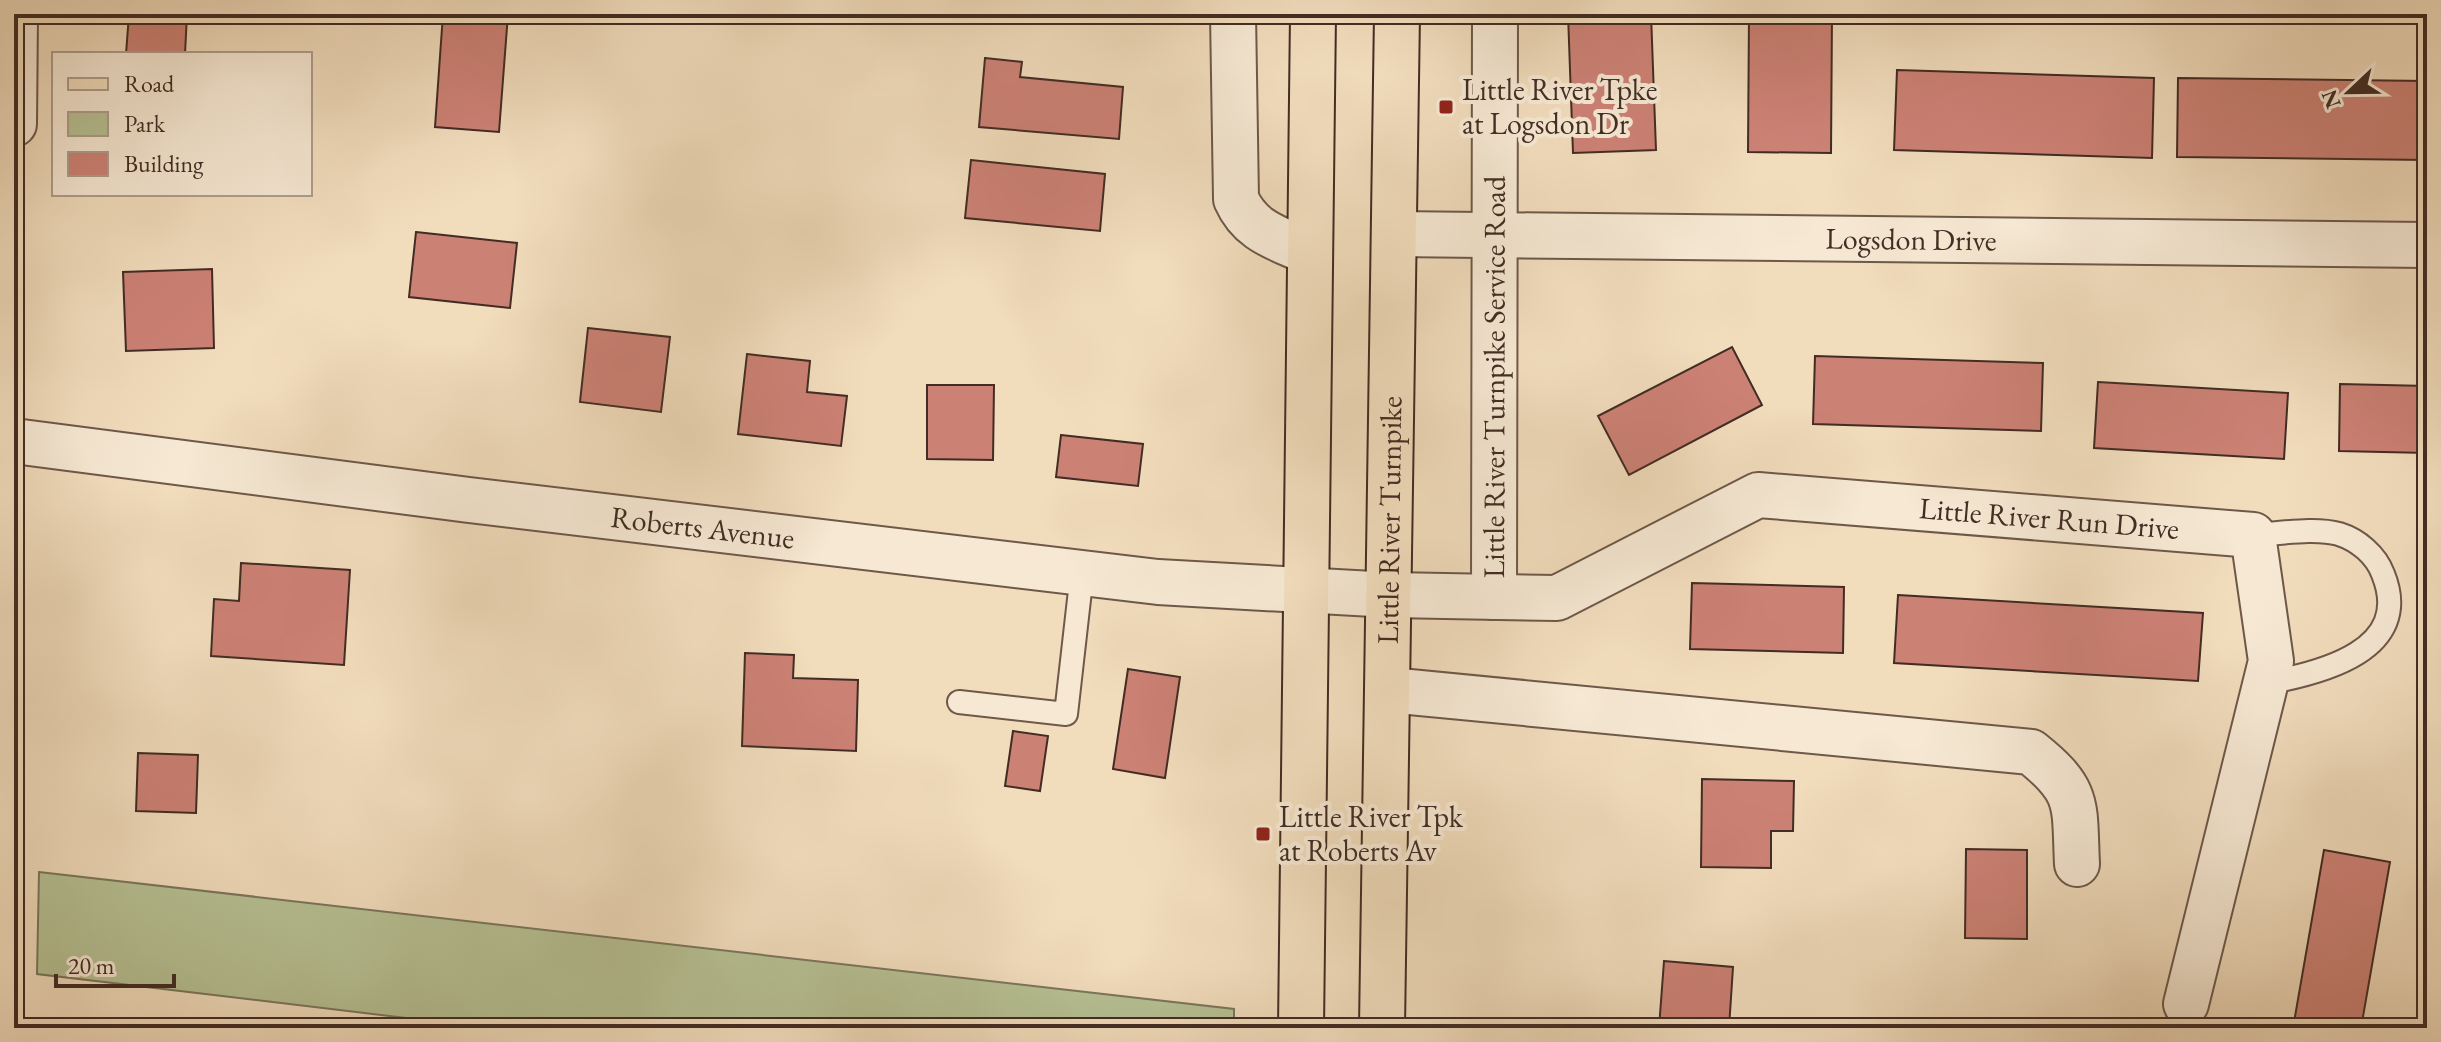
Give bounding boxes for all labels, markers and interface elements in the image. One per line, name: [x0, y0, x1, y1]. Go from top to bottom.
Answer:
legend: [52, 52, 312, 196]
north arrow: [2309, 52, 2389, 132]
text: Road: [124, 68, 175, 99]
place label: Little River Tpke at Logsdon Dr: [1462, 70, 1657, 143]
text: N: [2314, 85, 2348, 113]
marker: Little River Tpke at Logsdon Dr: [1437, 98, 1455, 116]
text: Park: [124, 108, 166, 139]
text: Building: [124, 148, 204, 179]
street label: Little River Turnpike Service Road: [1474, 175, 1514, 578]
street label: Logsdon Drive: [1825, 219, 1997, 259]
street label: Little River Turnpike: [1368, 396, 1410, 644]
street label: Little River Run Drive: [1918, 488, 2181, 548]
street label: Roberts Avenue: [609, 497, 797, 558]
place label: Little River Tpk at Roberts Av: [1279, 797, 1464, 870]
marker: Little River Tpk at Roberts Av: [1254, 825, 1272, 843]
scale bar: [56, 938, 174, 988]
text: 20 m: [68, 950, 115, 981]

